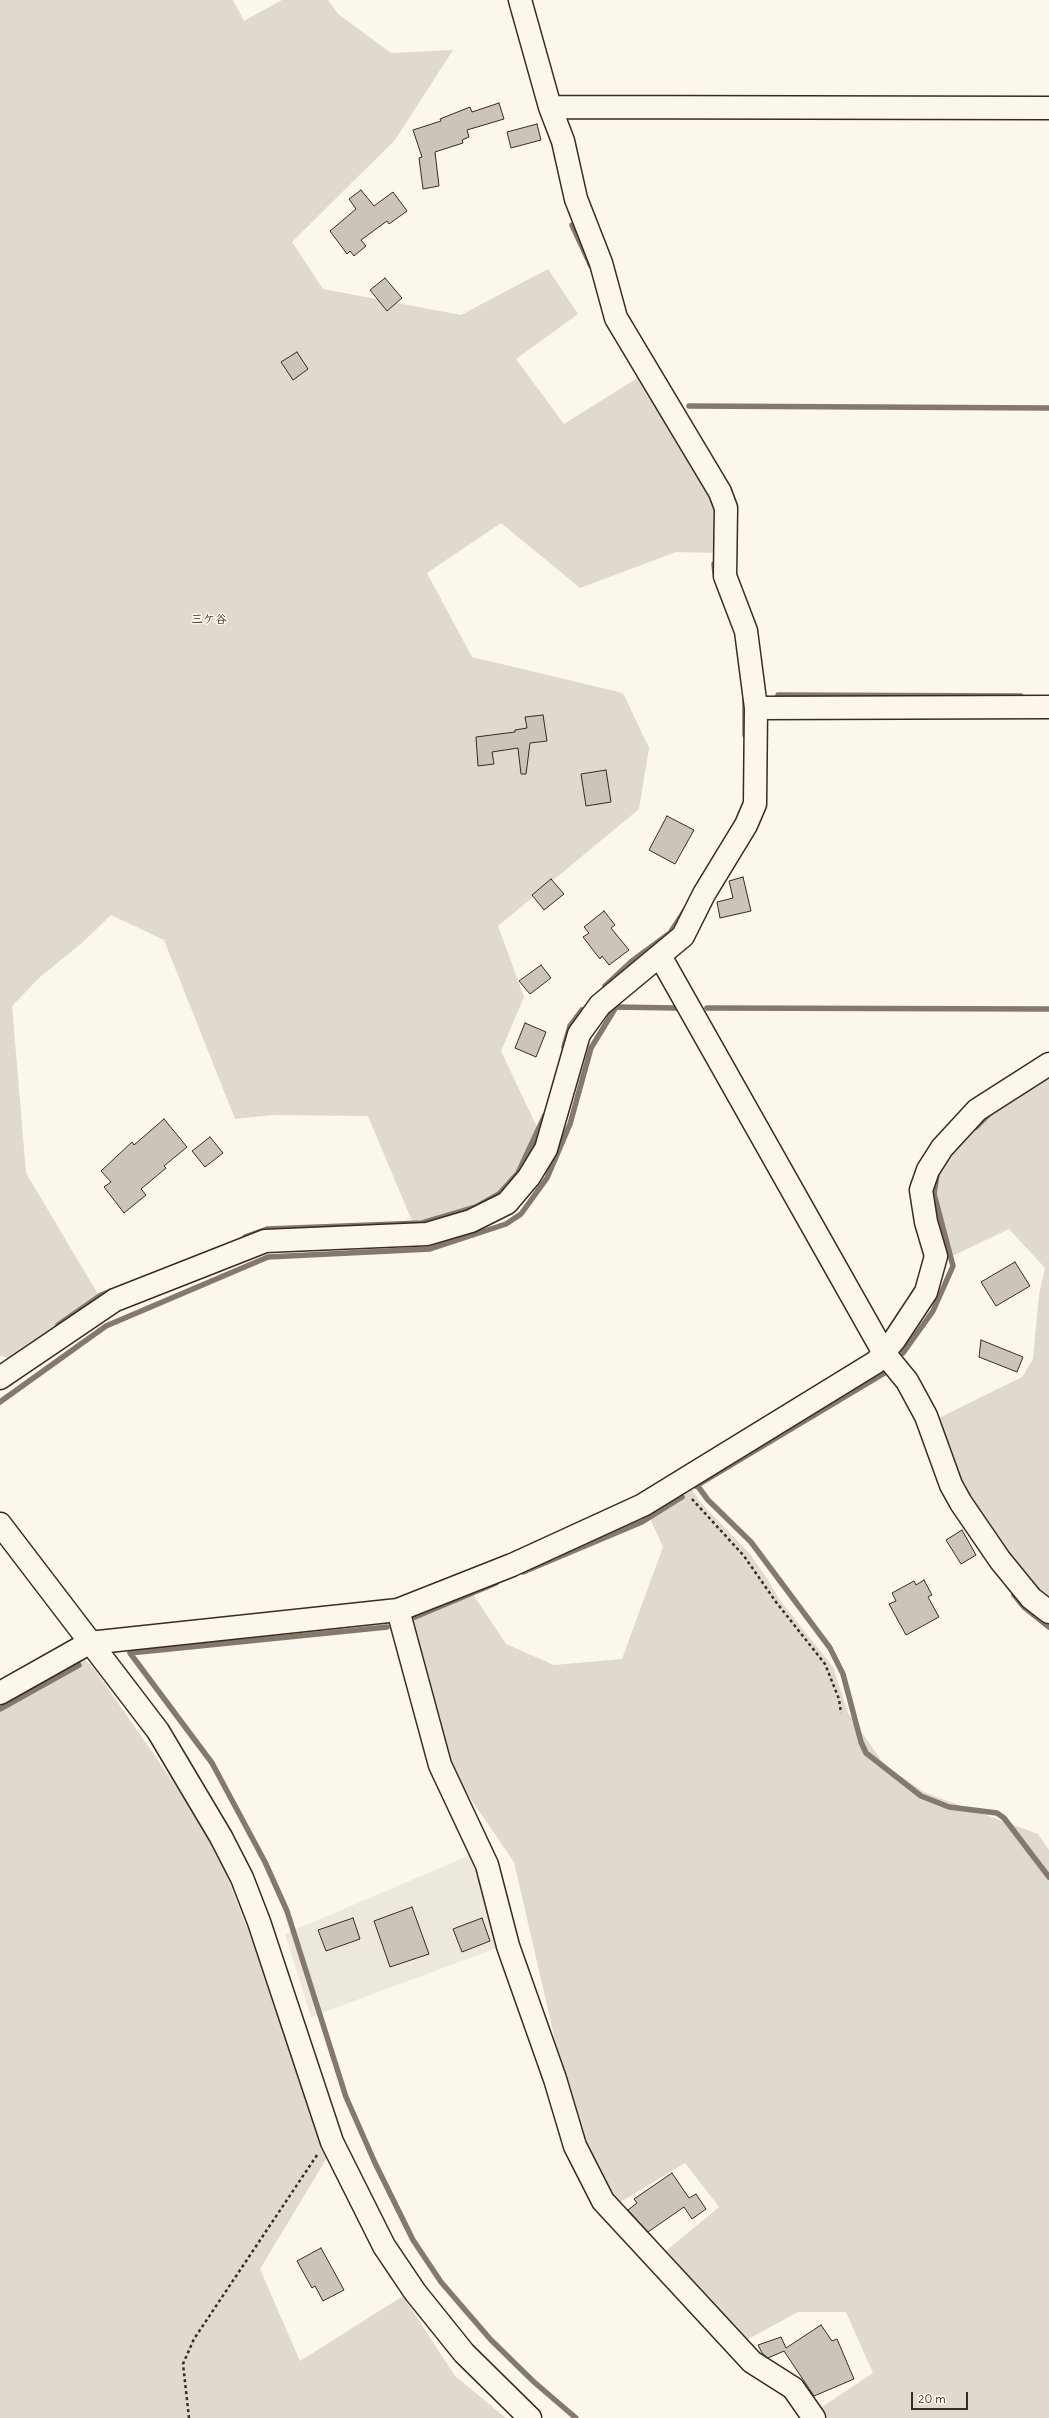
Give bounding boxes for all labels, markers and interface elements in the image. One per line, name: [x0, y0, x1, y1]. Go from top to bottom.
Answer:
district label: 三ケ谷: [191, 613, 227, 627]
scale bar: [913, 2384, 970, 2410]
text: 20 m: [918, 2391, 946, 2406]

